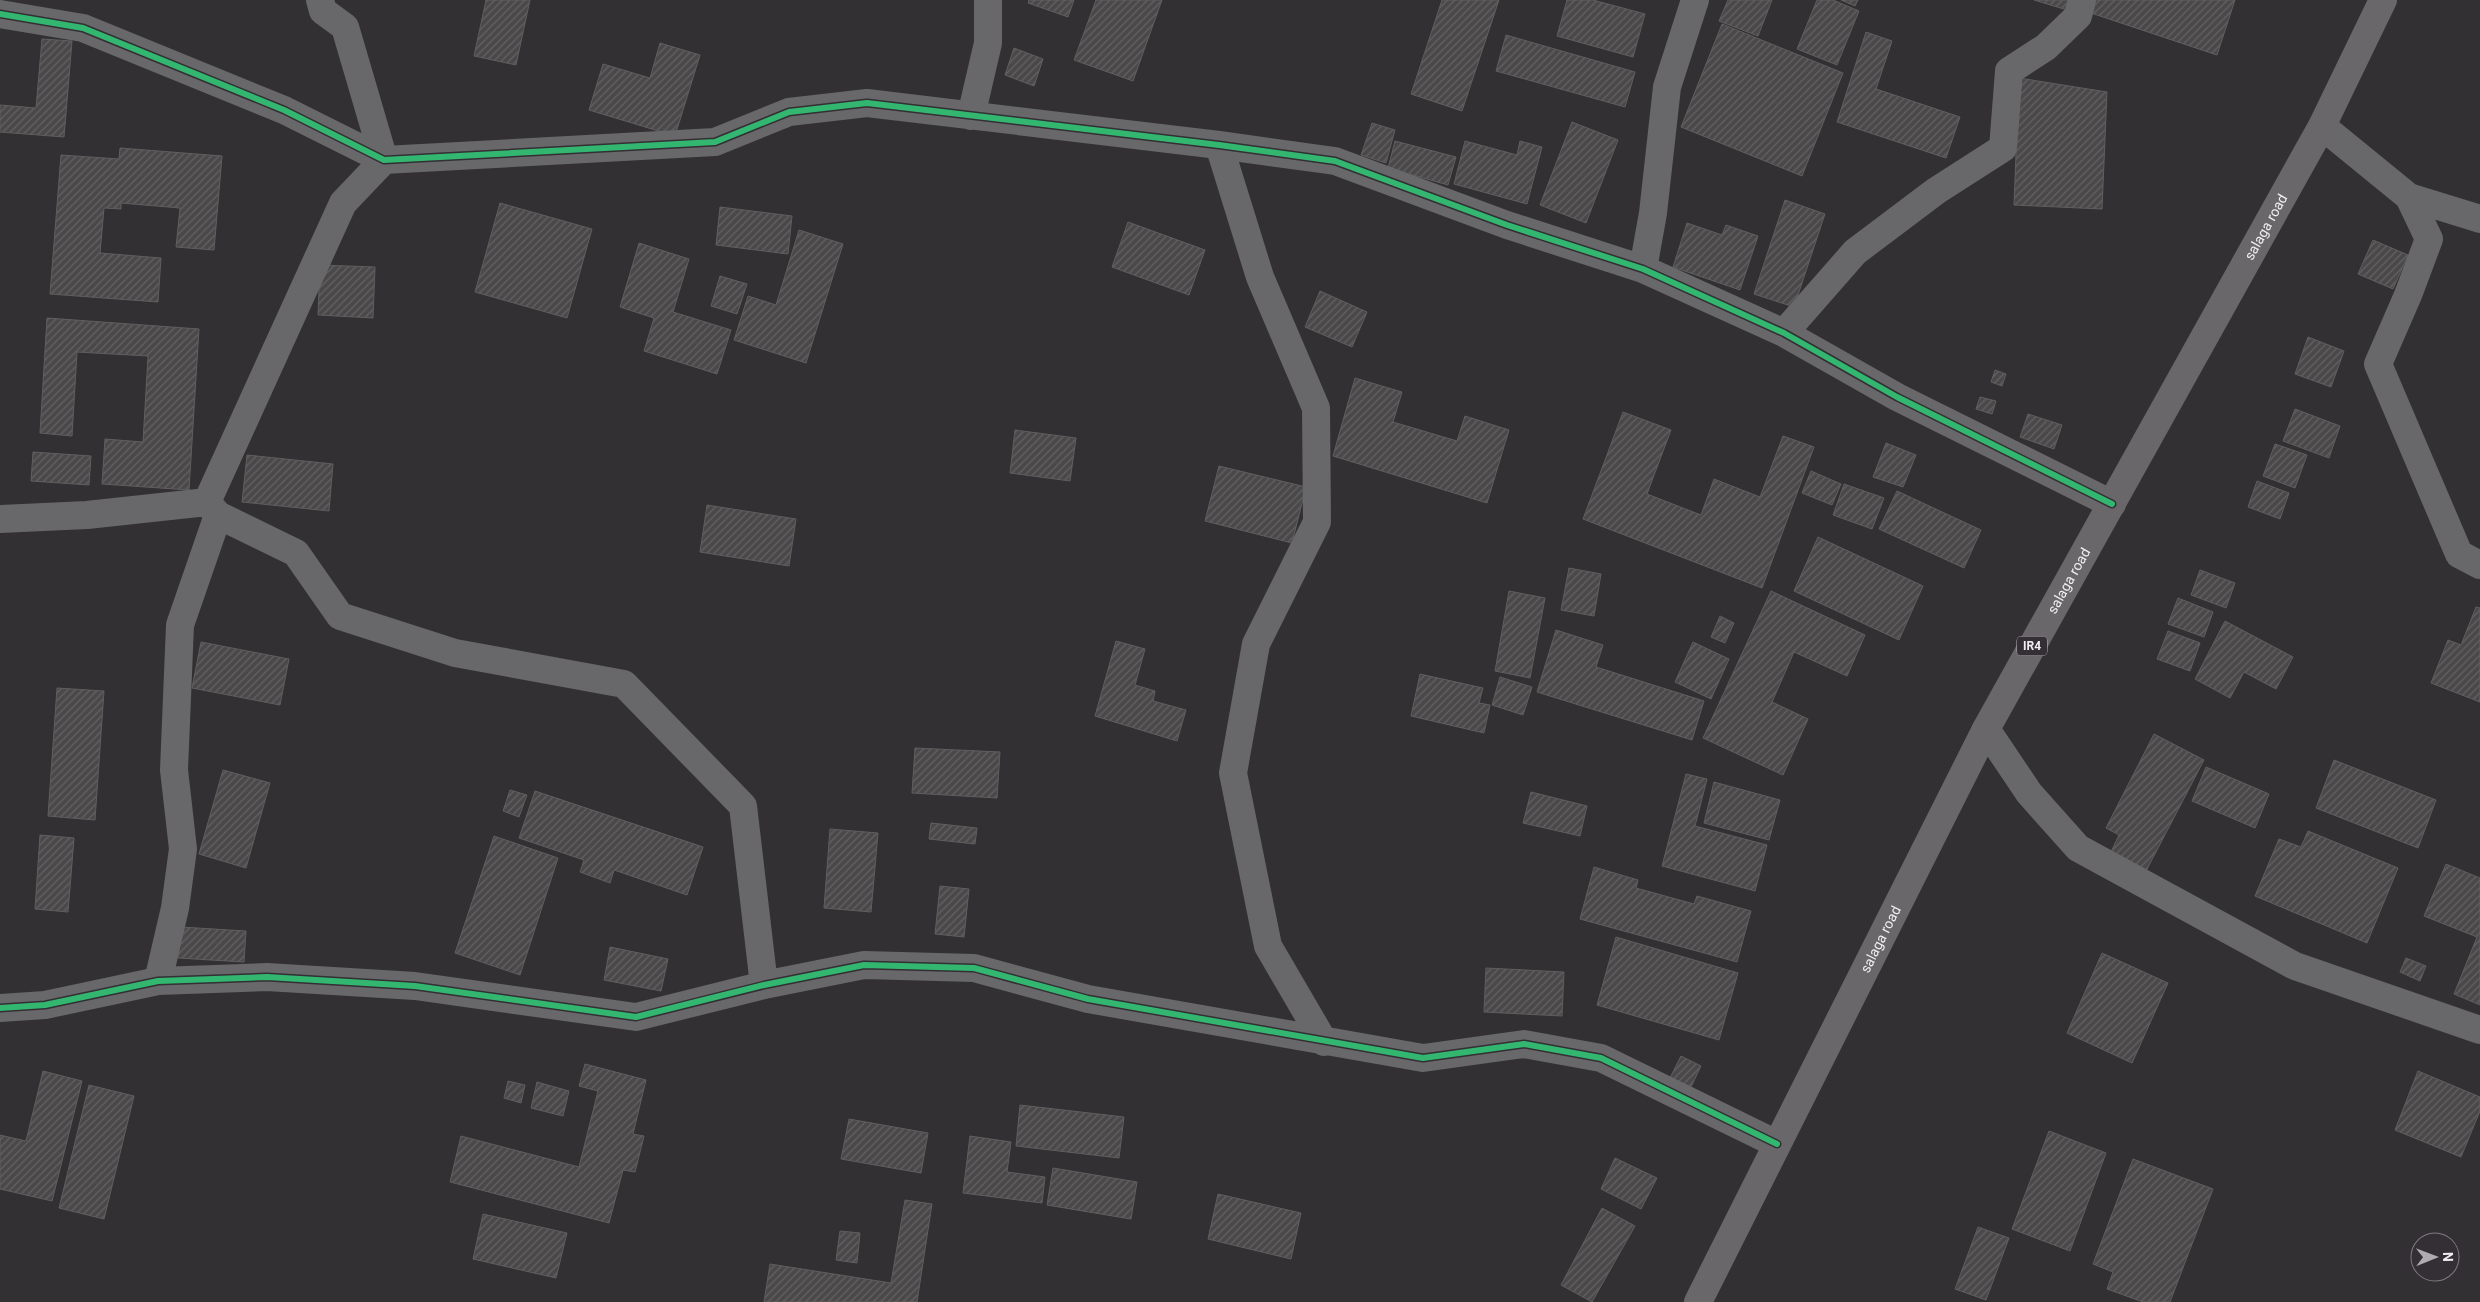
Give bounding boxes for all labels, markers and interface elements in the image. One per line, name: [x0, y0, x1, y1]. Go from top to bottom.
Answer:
street label: salaga road: [2241, 191, 2290, 263]
street label: salaga road: [2044, 545, 2093, 617]
road number: IR4: [2017, 636, 2047, 656]
street label: salaga road: [1857, 903, 1904, 975]
north arrow: [2410, 1232, 2460, 1282]
text: N: [2440, 1252, 2456, 1262]

